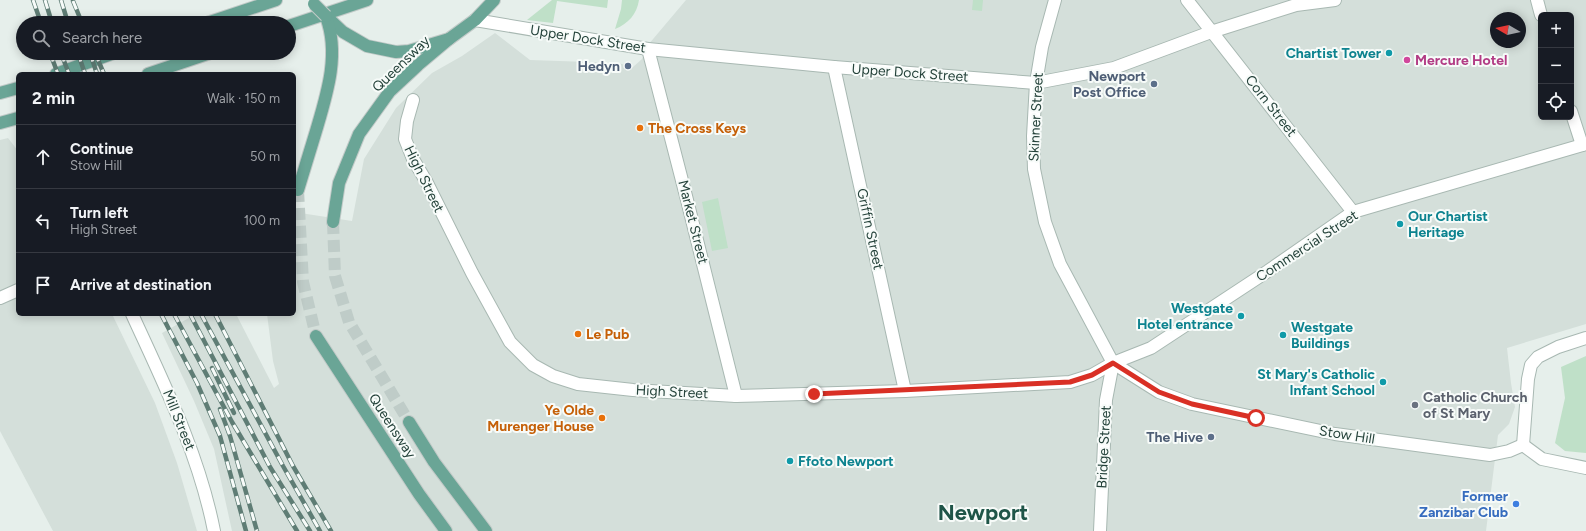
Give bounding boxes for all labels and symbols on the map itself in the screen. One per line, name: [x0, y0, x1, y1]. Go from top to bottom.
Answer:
north arrow: [1490, 12, 1526, 48]
street label: Upper Dock Street: [529, 21, 647, 57]
street label: Queensway: [369, 32, 434, 96]
place label: Chartist Tower: [1286, 45, 1382, 62]
marker: Chartist Tower: [1384, 48, 1394, 58]
place label: Mercure Hotel: [1415, 52, 1507, 69]
marker: Mercure Hotel: [1402, 55, 1412, 65]
place label: Hedyn: [577, 58, 620, 75]
street label: Upper Dock Street: [851, 60, 969, 86]
marker: Hedyn: [623, 61, 633, 71]
place label: Newport Post Office: [1073, 68, 1146, 101]
street label: Skinner Street: [1025, 72, 1047, 162]
street label: Corn Street: [1242, 72, 1300, 140]
marker: Newport Post Office: [1149, 79, 1159, 89]
place label: The Cross Keys: [648, 120, 747, 137]
marker: The Cross Keys: [635, 123, 645, 133]
street label: High Street: [400, 143, 448, 215]
street label: Market Street: [674, 178, 712, 266]
street label: Griffin Street: [853, 187, 887, 271]
street label: Commercial Street: [1253, 207, 1361, 285]
place label: Our Chartist Heritage: [1408, 208, 1488, 241]
marker: Our Chartist Heritage: [1395, 219, 1405, 229]
place label: Westgate Hotel entrance: [1137, 300, 1233, 333]
marker: Westgate Hotel entrance: [1236, 311, 1246, 321]
place label: Westgate Buildings: [1291, 319, 1353, 352]
place label: Le Pub: [586, 326, 629, 343]
marker: Le Pub: [573, 329, 583, 339]
marker: Westgate Buildings: [1278, 330, 1288, 340]
place label: St Mary's Catholic Infant School: [1257, 366, 1375, 399]
marker: St Mary's Catholic Infant School: [1378, 377, 1388, 387]
street label: High Street: [635, 382, 709, 402]
route end: [805, 385, 823, 403]
street label: Mill Street: [159, 387, 199, 453]
place label: Catholic Church of St Mary: [1423, 389, 1527, 422]
street label: Queensway: [365, 391, 420, 462]
marker: Catholic Church of St Mary: [1410, 400, 1420, 410]
place label: Ye Olde Murenger House: [487, 402, 594, 435]
street label: Bridge Street: [1093, 405, 1115, 489]
route start: [1247, 409, 1265, 427]
marker: Ye Olde Murenger House: [597, 413, 607, 423]
street label: Stow Hill: [1318, 422, 1376, 448]
place label: The Hive: [1146, 429, 1203, 446]
marker: The Hive: [1206, 432, 1216, 442]
place label: Ffoto Newport: [798, 453, 894, 470]
marker: Ffoto Newport: [785, 456, 795, 466]
place label: Former Zanzibar Club: [1419, 488, 1509, 521]
district label: Newport: [938, 499, 1028, 526]
marker: Former Zanzibar Club: [1511, 499, 1521, 509]

